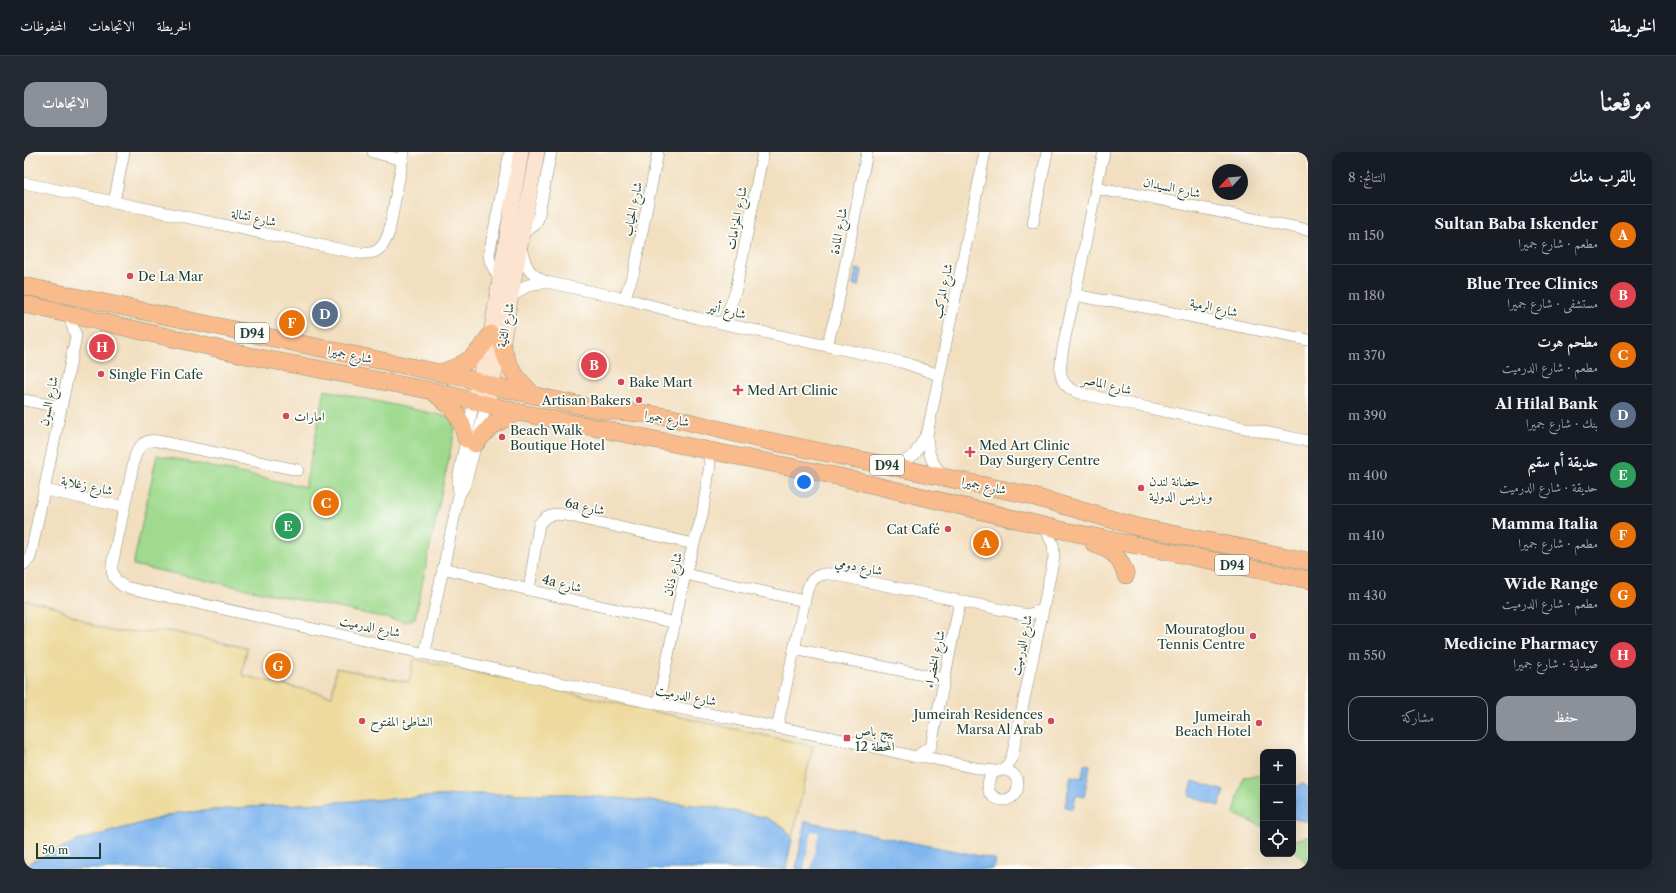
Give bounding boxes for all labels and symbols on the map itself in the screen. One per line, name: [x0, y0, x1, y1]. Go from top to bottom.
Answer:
north arrow: [1212, 164, 1248, 200]
street label: شارع السيدان: [1141, 173, 1202, 205]
street label: شارع الحياب: [619, 180, 649, 238]
street label: شارع الحزامات: [722, 185, 754, 252]
street label: شارع تشالة: [228, 204, 278, 233]
street label: شارع المادة: [826, 206, 854, 256]
street label: شارع المركب: [928, 262, 960, 321]
place label: De La Mar: [138, 268, 204, 284]
marker: De La Mar: [125, 271, 135, 281]
street label: شارع الرمية: [1188, 294, 1239, 324]
street label: شارع أنير: [704, 298, 748, 326]
pin: D: [312, 299, 338, 329]
street label: شارع الثنية: [493, 301, 521, 350]
pin: F: [279, 308, 305, 338]
road number: D94: [235, 323, 269, 343]
pin: H: [89, 332, 115, 362]
street label: شارع جميرا: [325, 341, 374, 370]
pin: B: [581, 350, 607, 380]
place label: Single Fin Cafe: [109, 366, 203, 382]
marker: Single Fin Cafe: [96, 369, 106, 379]
street label: شارع الماصر: [1078, 370, 1133, 401]
place label: Bake Mart: [629, 374, 693, 390]
street label: شارع السون: [35, 375, 65, 428]
marker: Bake Mart: [616, 377, 626, 387]
place label: Med Art Clinic: [747, 382, 838, 398]
marker: Med Art Clinic: [732, 384, 744, 396]
place label: Artisan Bakers: [541, 392, 631, 408]
marker: Artisan Bakers: [634, 395, 644, 405]
street label: شارع جميرا: [643, 406, 691, 434]
place label: امارات: [294, 408, 325, 425]
marker: امارات: [281, 411, 291, 421]
place label: Beach Walk Boutique Hotel: [510, 422, 605, 453]
marker: Beach Walk Boutique Hotel: [497, 432, 507, 442]
place label: Med Art Clinic Day Surgery Centre: [979, 437, 1100, 468]
marker: Med Art Clinic Day Surgery Centre: [964, 446, 976, 458]
road number: D94: [870, 455, 904, 475]
street label: شارع زغلابة: [59, 472, 114, 502]
your location: [794, 472, 814, 492]
street label: شارع جميرا: [959, 472, 1008, 501]
place label: حضانة لندن وباريس الدولية: [1149, 473, 1212, 506]
marker: حضانة لندن وباريس الدولية: [1136, 483, 1146, 493]
pin: C: [313, 488, 339, 518]
street label: 6a شارع: [563, 494, 606, 522]
pin: E: [275, 511, 301, 541]
place label: Cat Café: [886, 521, 940, 537]
marker: Cat Café: [943, 524, 953, 534]
pin: A: [973, 528, 999, 558]
street label: شارع ذنان: [659, 550, 689, 599]
street label: شارع دومي: [833, 554, 884, 582]
road number: D94: [1215, 555, 1249, 575]
street label: 4a شارع: [540, 571, 583, 599]
street label: شارع الدرميت: [337, 612, 402, 644]
street label: شارع الدرميت: [1007, 613, 1039, 678]
place label: Mouratoglou Tennis Centre: [1157, 621, 1245, 652]
street label: شارع الخضراء: [920, 629, 952, 690]
marker: Mouratoglou Tennis Centre: [1248, 631, 1258, 641]
pin: G: [265, 651, 291, 681]
street label: شارع الدرميت: [653, 681, 718, 713]
place label: Jumeirah Residences Marsa Al Arab: [912, 706, 1043, 737]
place label: Jumeirah Beach Hotel: [1175, 708, 1251, 739]
place label: الشاطئ المفتوح: [370, 713, 433, 733]
marker: الشاطئ المفتوح: [357, 716, 367, 726]
marker: Jumeirah Residences Marsa Al Arab: [1046, 716, 1056, 726]
marker: Jumeirah Beach Hotel: [1254, 718, 1264, 728]
place label: بيج باص المحطة 12: [855, 723, 895, 754]
marker: بيج باص المحطة 12: [842, 733, 852, 743]
scale bar: [36, 841, 101, 860]

